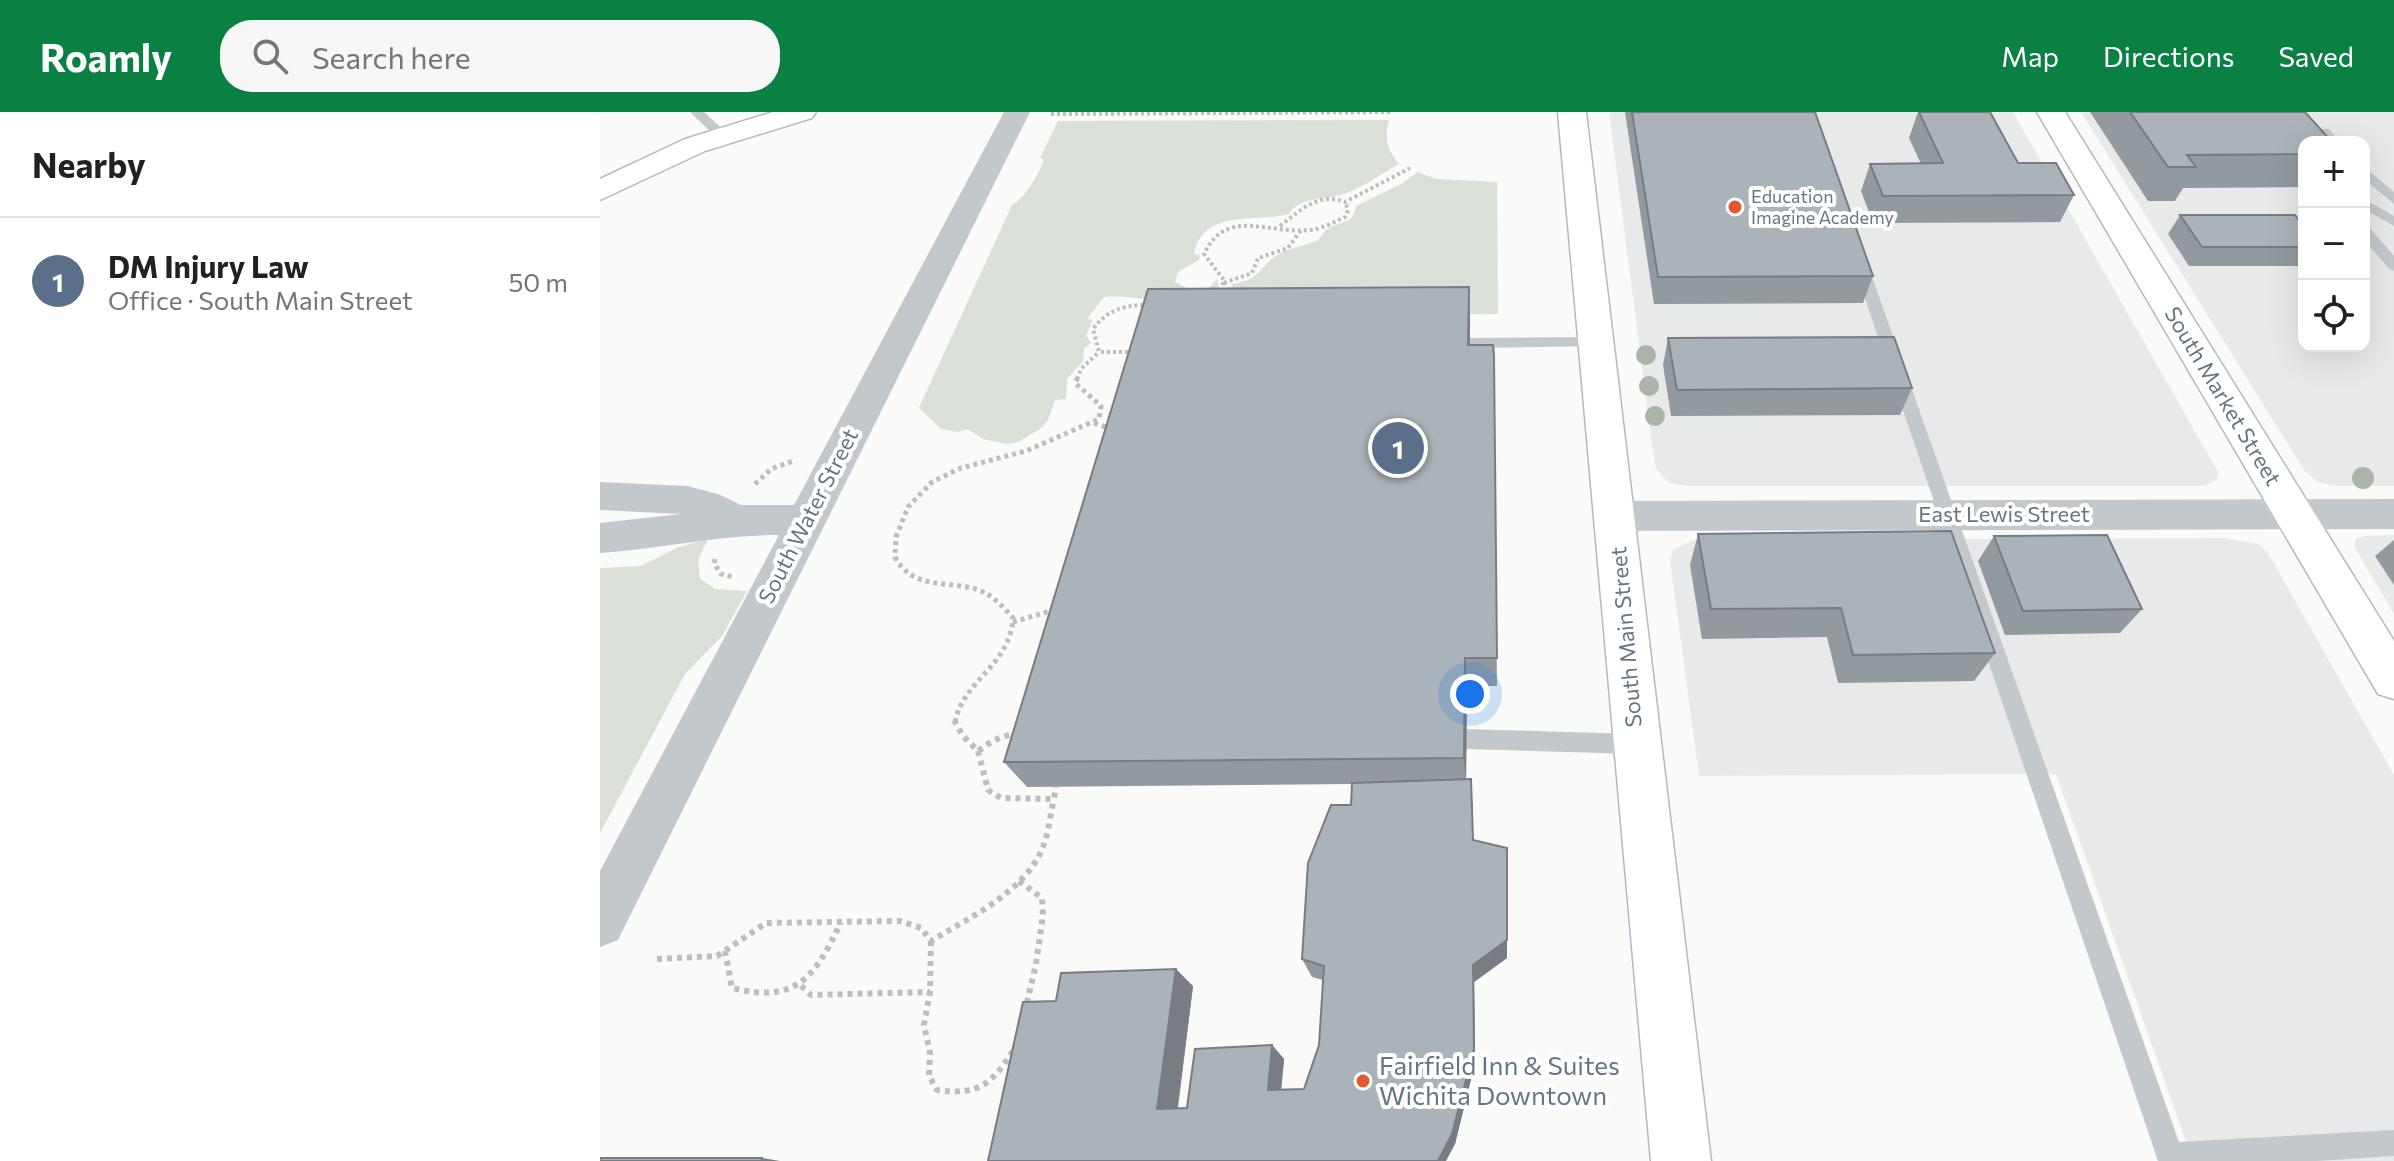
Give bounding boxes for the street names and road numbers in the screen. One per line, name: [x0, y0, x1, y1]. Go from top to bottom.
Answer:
street label: South Market Street: [2159, 302, 2287, 490]
street label: South Water Street: [752, 424, 863, 608]
street label: East Lewis Street: [1918, 500, 2090, 527]
street label: South Main Street: [1604, 546, 1647, 728]

